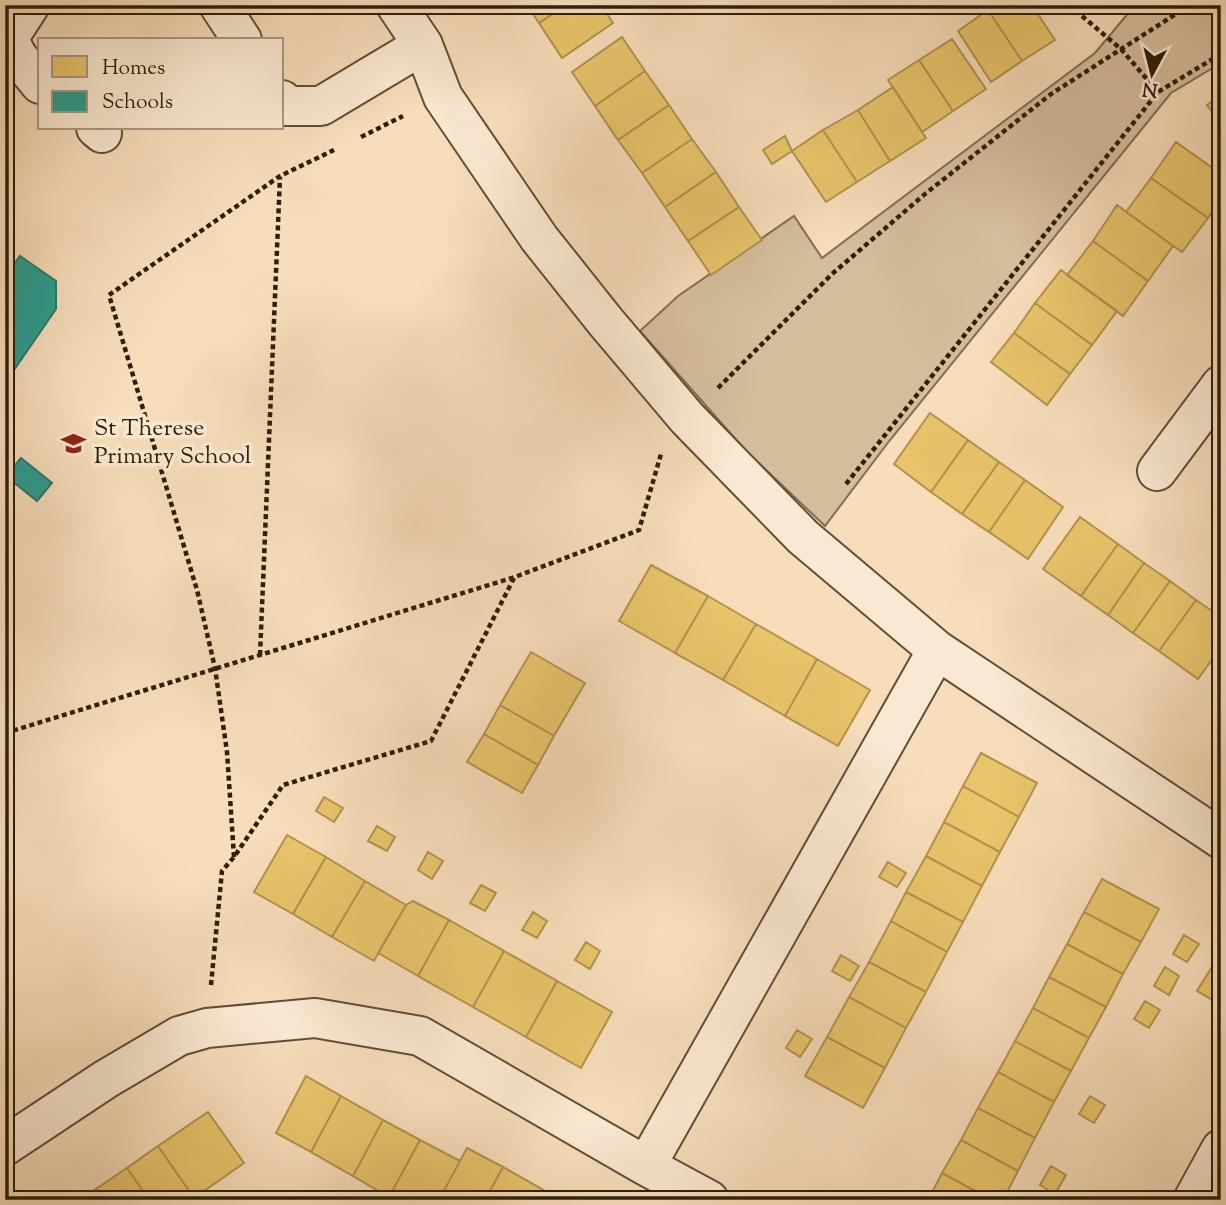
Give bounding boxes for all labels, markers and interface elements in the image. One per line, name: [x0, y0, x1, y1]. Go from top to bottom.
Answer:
legend: [38, 38, 284, 130]
north arrow: [1118, 38, 1188, 108]
text: Homes: [102, 54, 165, 84]
text: N: [1141, 74, 1159, 103]
text: Schools: [102, 88, 173, 118]
place label: St Therese Primary School: [94, 412, 252, 474]
school or university icon: St Therese Primary School: [60, 429, 88, 457]

